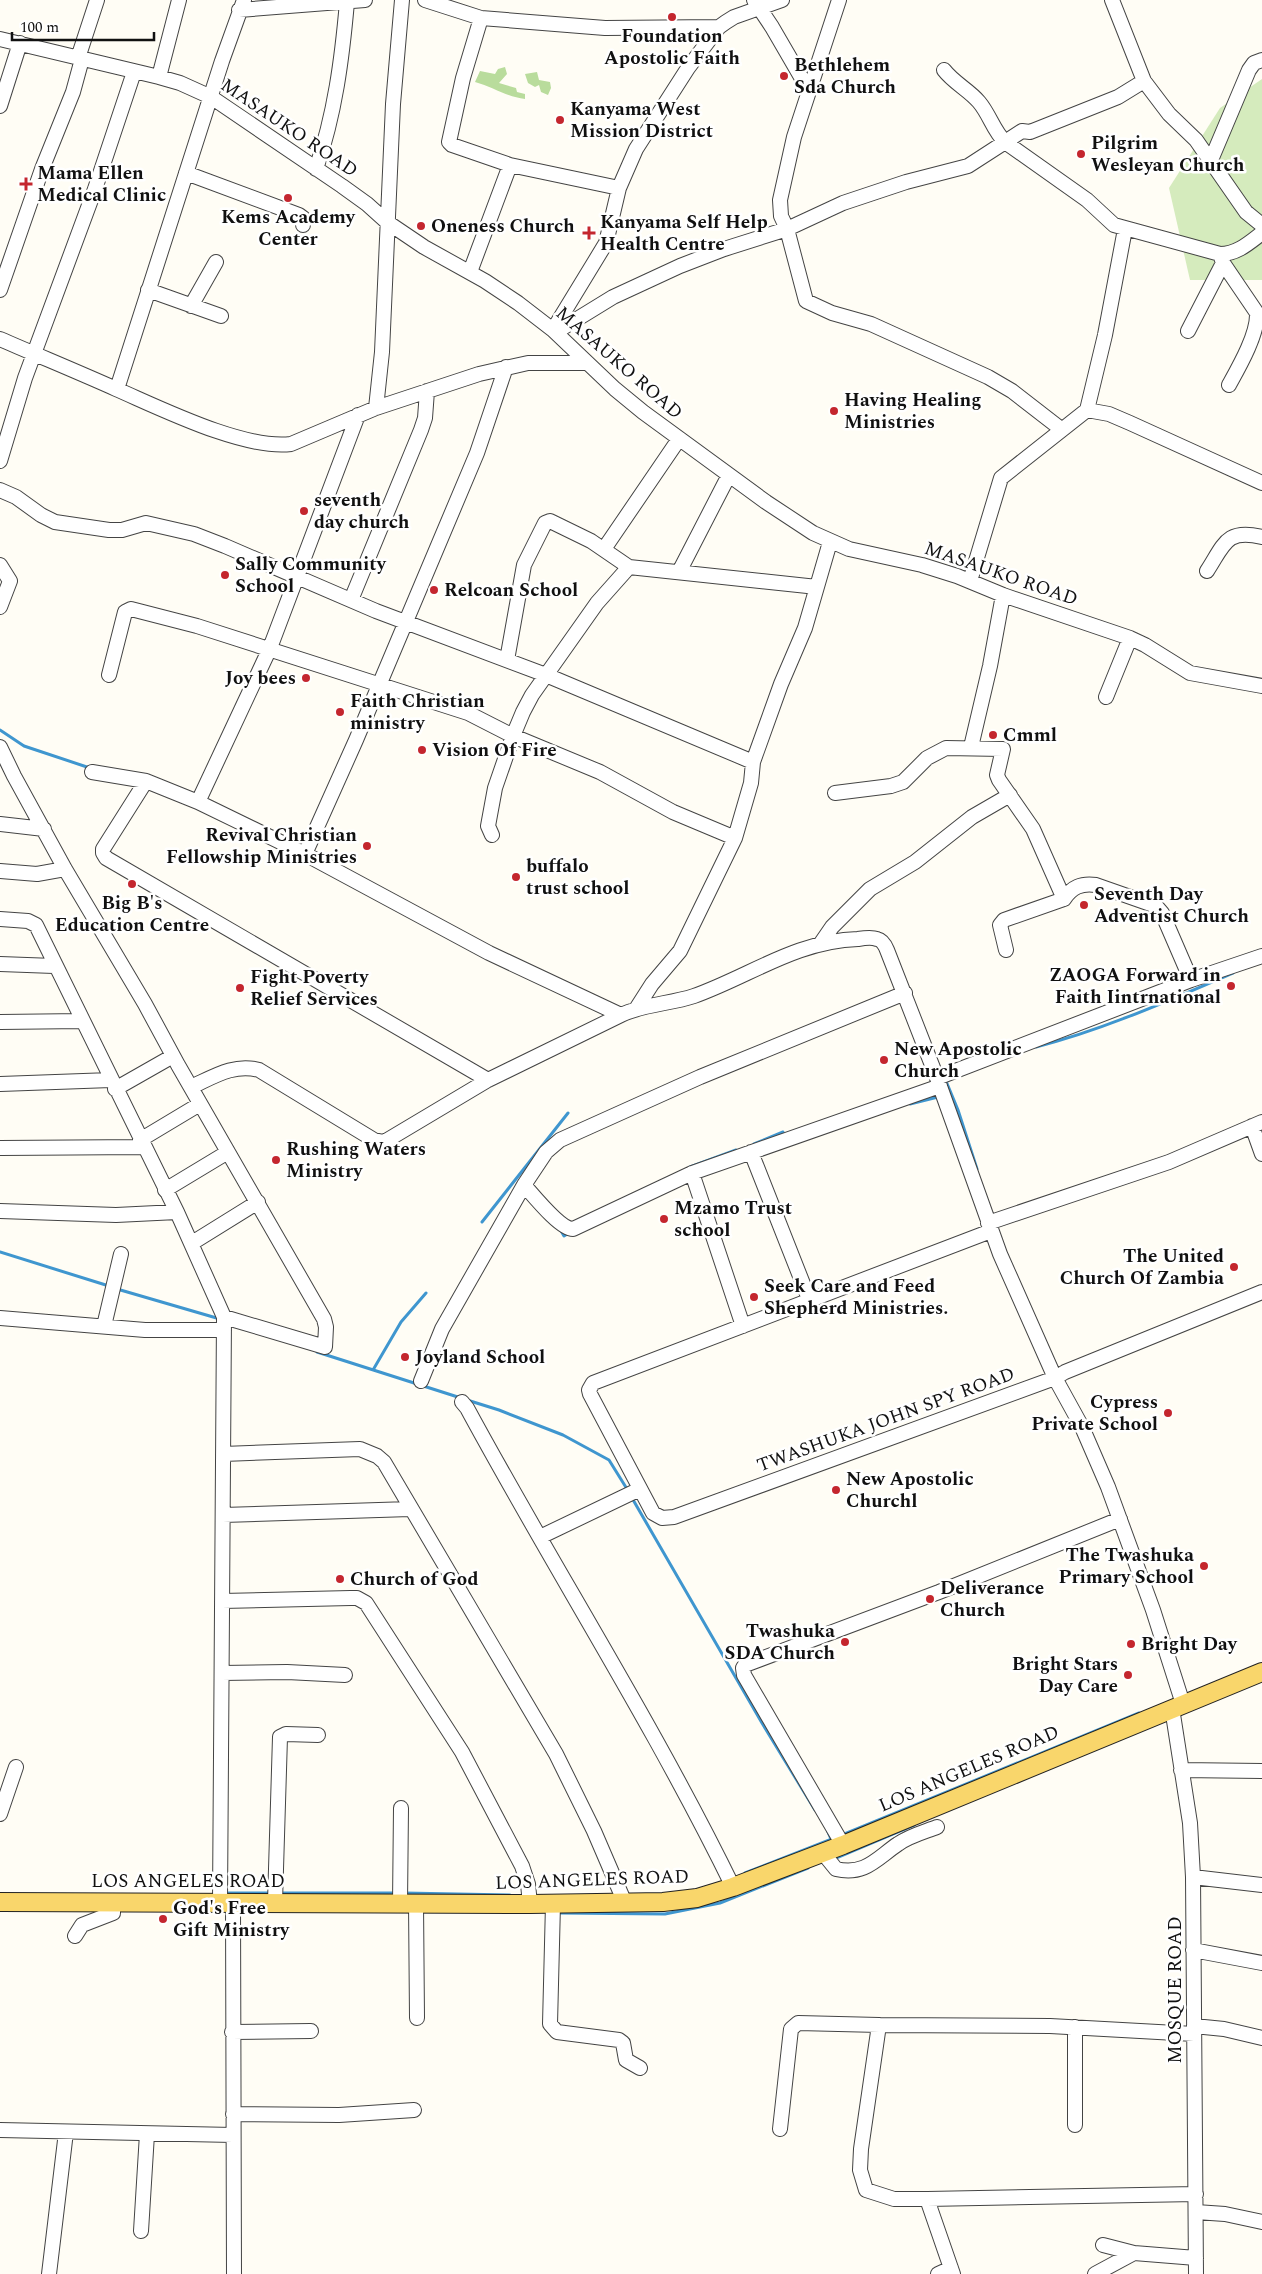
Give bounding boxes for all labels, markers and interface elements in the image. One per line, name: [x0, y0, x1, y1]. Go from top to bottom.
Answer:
scale bar: [12, 10, 155, 42]
marker: Foundation Apostolic Faith: [666, 11, 678, 23]
text: 100 m: [20, 16, 59, 39]
place label: Foundation Apostolic Faith: [604, 22, 740, 73]
place label: Bethlehem Sda Church: [794, 51, 896, 102]
marker: Bethlehem Sda Church: [778, 70, 790, 82]
street label: MASAUKO ROAD: [214, 71, 364, 185]
place label: Kanyama West Mission District: [570, 95, 713, 146]
marker: Kanyama West Mission District: [554, 114, 566, 126]
place label: Pilgrim Wesleyan Church: [1091, 129, 1245, 180]
marker: Pilgrim Wesleyan Church: [1075, 148, 1087, 160]
place label: Mama Ellen Medical Clinic: [37, 159, 166, 210]
marker: Mama Ellen Medical Clinic: [19, 177, 33, 191]
marker: Kems Academy Center: [282, 192, 294, 204]
place label: Kems Academy Center: [221, 203, 356, 254]
place label: Kanyama Self Help Health Centre: [600, 208, 768, 259]
place label: Oneness Church: [431, 212, 575, 241]
marker: Oneness Church: [415, 220, 427, 232]
marker: Kanyama Self Help Health Centre: [582, 226, 596, 240]
street label: MASAUKO ROAD: [549, 299, 689, 427]
place label: Having Healing Ministries: [844, 386, 982, 437]
marker: Having Healing Ministries: [828, 405, 840, 417]
place label: seventh day church: [314, 486, 410, 537]
marker: seventh day church: [298, 505, 310, 517]
street label: MASAUKO ROAD: [920, 534, 1082, 614]
place label: Sally Community School: [235, 550, 387, 601]
marker: Sally Community School: [219, 569, 231, 581]
place label: Relcoan School: [444, 576, 578, 605]
marker: Relcoan School: [428, 584, 440, 596]
place label: Joy bees: [225, 664, 296, 693]
marker: Joy bees: [300, 672, 312, 684]
place label: Faith Christian ministry: [350, 687, 485, 738]
marker: Faith Christian ministry: [334, 706, 346, 718]
place label: Cmml: [1003, 721, 1057, 750]
marker: Cmml: [987, 729, 999, 741]
place label: Vision Of Fire: [432, 736, 557, 765]
marker: Vision Of Fire: [416, 744, 428, 756]
place label: Revival Christian Fellowship Ministries: [166, 821, 357, 872]
marker: Revival Christian Fellowship Ministries: [361, 840, 373, 852]
place label: buffalo trust school: [526, 852, 629, 903]
marker: buffalo trust school: [510, 871, 522, 883]
marker: Big B's Education Centre: [126, 878, 138, 890]
place label: Seventh Day Adventist Church: [1094, 880, 1249, 931]
place label: Big B's Education Centre: [55, 889, 209, 940]
marker: Seventh Day Adventist Church: [1078, 899, 1090, 911]
place label: ZAOGA Forward in Faith Iintrnational: [1049, 961, 1221, 1012]
place label: Fight Poverty Relief Services: [250, 963, 378, 1014]
marker: ZAOGA Forward in Faith Iintrnational: [1225, 980, 1237, 992]
marker: Fight Poverty Relief Services: [234, 982, 246, 994]
place label: New Apostolic Church: [894, 1035, 1022, 1086]
marker: New Apostolic Church: [878, 1054, 890, 1066]
place label: Rushing Waters Ministry: [286, 1135, 426, 1186]
marker: Rushing Waters Ministry: [270, 1154, 282, 1166]
place label: Mzamo Trust school: [674, 1194, 792, 1245]
marker: Mzamo Trust school: [658, 1213, 670, 1225]
place label: The United Church Of Zambia: [1060, 1242, 1224, 1293]
marker: The United Church Of Zambia: [1228, 1261, 1240, 1273]
place label: Seek Care and Feed Shepherd Ministries.: [764, 1272, 948, 1323]
marker: Seek Care and Feed Shepherd Ministries.: [748, 1291, 760, 1303]
place label: Joyland School: [415, 1343, 545, 1372]
marker: Joyland School: [399, 1351, 411, 1363]
street label: TWASHUKA JOHN SPY ROAD: [753, 1360, 1019, 1480]
place label: Cypress Private School: [1031, 1388, 1158, 1439]
marker: Cypress Private School: [1162, 1407, 1174, 1419]
place label: New Apostolic Churchl: [846, 1465, 974, 1516]
marker: New Apostolic Churchl: [830, 1484, 842, 1496]
place label: The Twashuka Primary School: [1059, 1541, 1194, 1592]
marker: The Twashuka Primary School: [1198, 1560, 1210, 1572]
place label: Church of God: [350, 1565, 479, 1594]
marker: Church of God: [334, 1573, 346, 1585]
place label: Deliverance Church: [940, 1574, 1044, 1625]
marker: Deliverance Church: [924, 1593, 936, 1605]
place label: Twashuka SDA Church: [725, 1617, 835, 1668]
place label: Bright Day: [1141, 1630, 1238, 1659]
marker: Twashuka SDA Church: [839, 1636, 851, 1648]
marker: Bright Day: [1125, 1638, 1137, 1650]
place label: Bright Stars Day Care: [1012, 1650, 1118, 1701]
marker: Bright Stars Day Care: [1122, 1669, 1134, 1681]
street label: LOS ANGELES ROAD: [874, 1718, 1064, 1820]
street label: LOS ANGELES ROAD: [495, 1862, 689, 1898]
street label: LOS ANGELES ROAD: [91, 1867, 285, 1896]
place label: God's Free Gift Ministry: [173, 1894, 290, 1945]
marker: God's Free Gift Ministry: [157, 1913, 169, 1925]
street label: MOSQUE ROAD: [1161, 1916, 1190, 2064]

